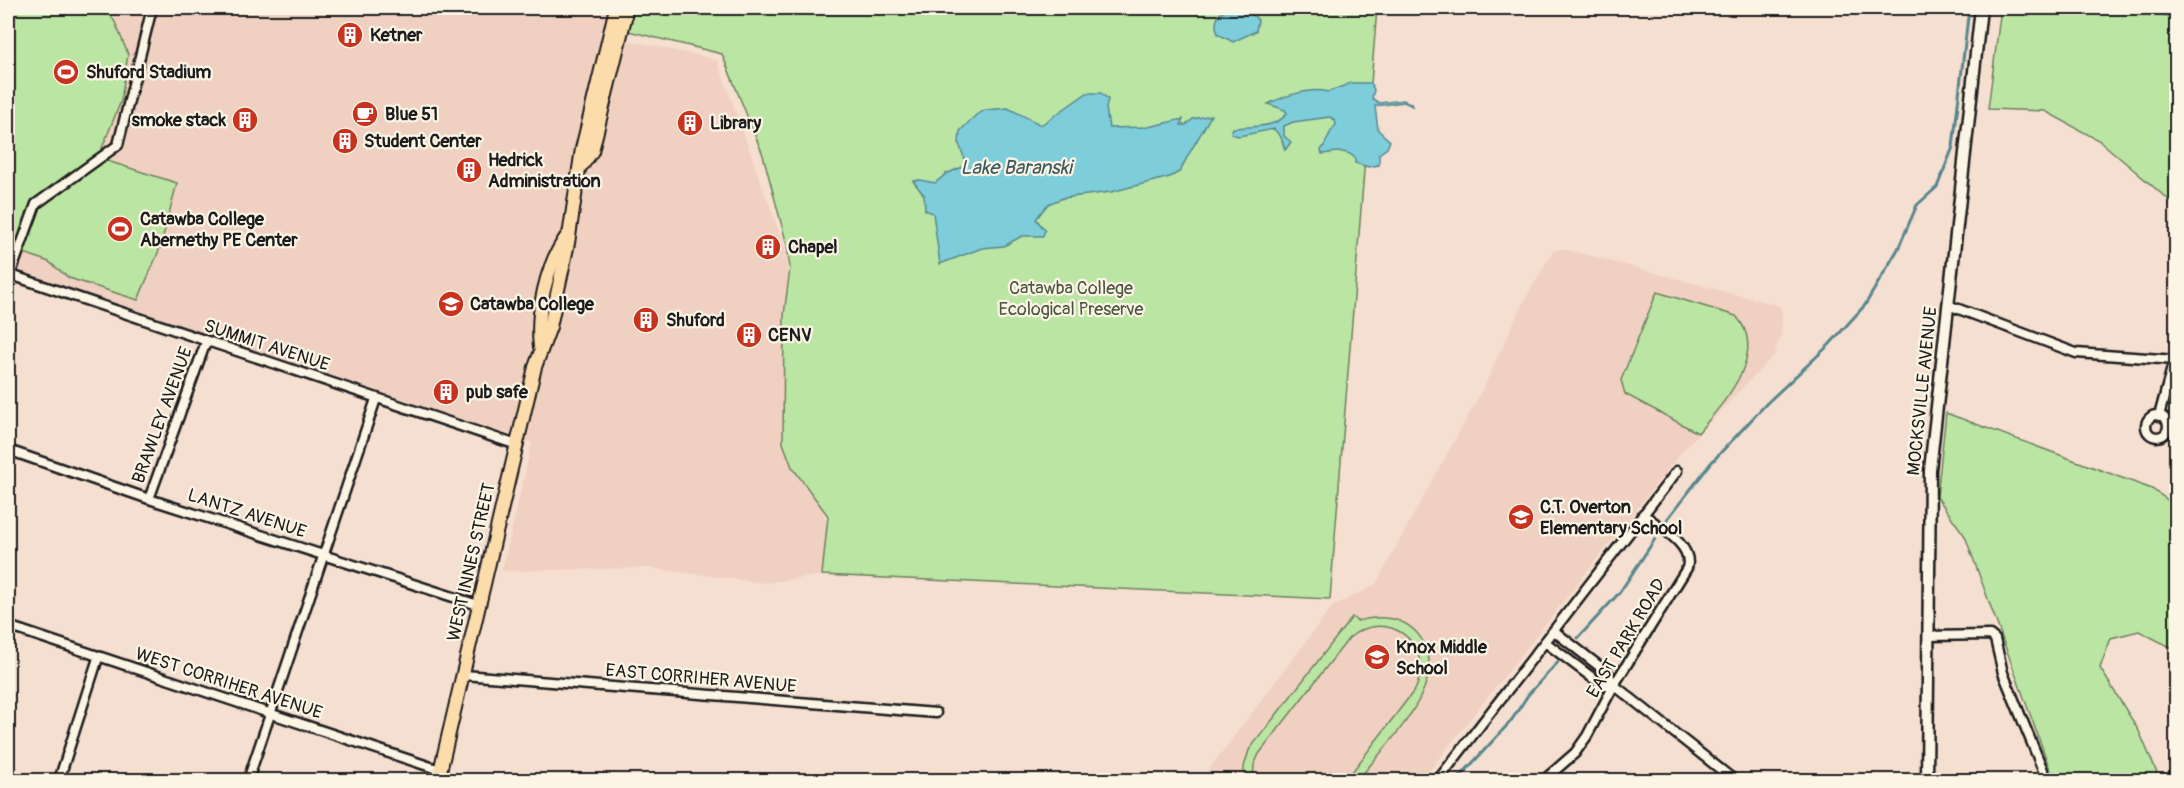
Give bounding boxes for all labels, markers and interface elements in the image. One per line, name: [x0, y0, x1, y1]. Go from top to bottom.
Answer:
building icon: Ketner: [335, 20, 365, 50]
place label: Ketner: [370, 24, 423, 47]
sports icon: Shuford Stadium: [51, 57, 81, 87]
place label: Shuford Stadium: [86, 61, 211, 84]
cafe icon: Blue 51: [350, 99, 380, 129]
place label: Blue 51: [385, 103, 438, 126]
building icon: smoke stack: [230, 105, 260, 135]
building icon: Library: [675, 108, 705, 138]
place label: smoke stack: [132, 109, 226, 132]
place label: Library: [710, 112, 761, 135]
building icon: Student Center: [330, 126, 360, 156]
place label: Student Center: [364, 130, 482, 153]
place label: Hedrick Administration: [488, 149, 601, 193]
building icon: Hedrick Administration: [454, 155, 484, 185]
water label: Lake Baranski: [960, 155, 1075, 180]
place label: Catawba College Abernethy PE Center: [140, 208, 298, 252]
sports icon: Catawba College Abernethy PE Center: [105, 214, 135, 244]
building icon: Chapel: [753, 232, 783, 262]
place label: Chapel: [788, 236, 838, 259]
park label: Catawba College Ecological Preserve: [999, 277, 1144, 321]
school or university icon: Catawba College: [436, 289, 466, 319]
place label: Catawba College: [470, 293, 595, 316]
building icon: Shuford: [631, 305, 661, 335]
street label: MOCKSVILLE AVENUE: [1902, 306, 1943, 477]
place label: Shuford: [666, 309, 725, 332]
street label: SUMMIT AVENUE: [201, 314, 333, 377]
building icon: CENV: [734, 320, 764, 350]
place label: CENV: [768, 324, 812, 347]
street label: BRAWLEY AVENUE: [127, 344, 198, 487]
building icon: pub safe: [431, 377, 461, 407]
place label: pub safe: [466, 381, 529, 404]
street label: WEST INNES STREET: [442, 481, 501, 644]
street label: LANTZ AVENUE: [185, 483, 309, 543]
place label: C.T. Overton Elementary School: [1540, 496, 1682, 540]
school or university icon: C.T. Overton Elementary School: [1506, 502, 1536, 532]
street label: EAST PARK ROAD: [1582, 574, 1671, 702]
place label: Knox Middle School: [1396, 636, 1488, 680]
street label: WEST CORRIHER AVENUE: [132, 642, 325, 725]
school or university icon: Knox Middle School: [1362, 642, 1392, 672]
street label: EAST CORRIHER AVENUE: [605, 659, 797, 698]

